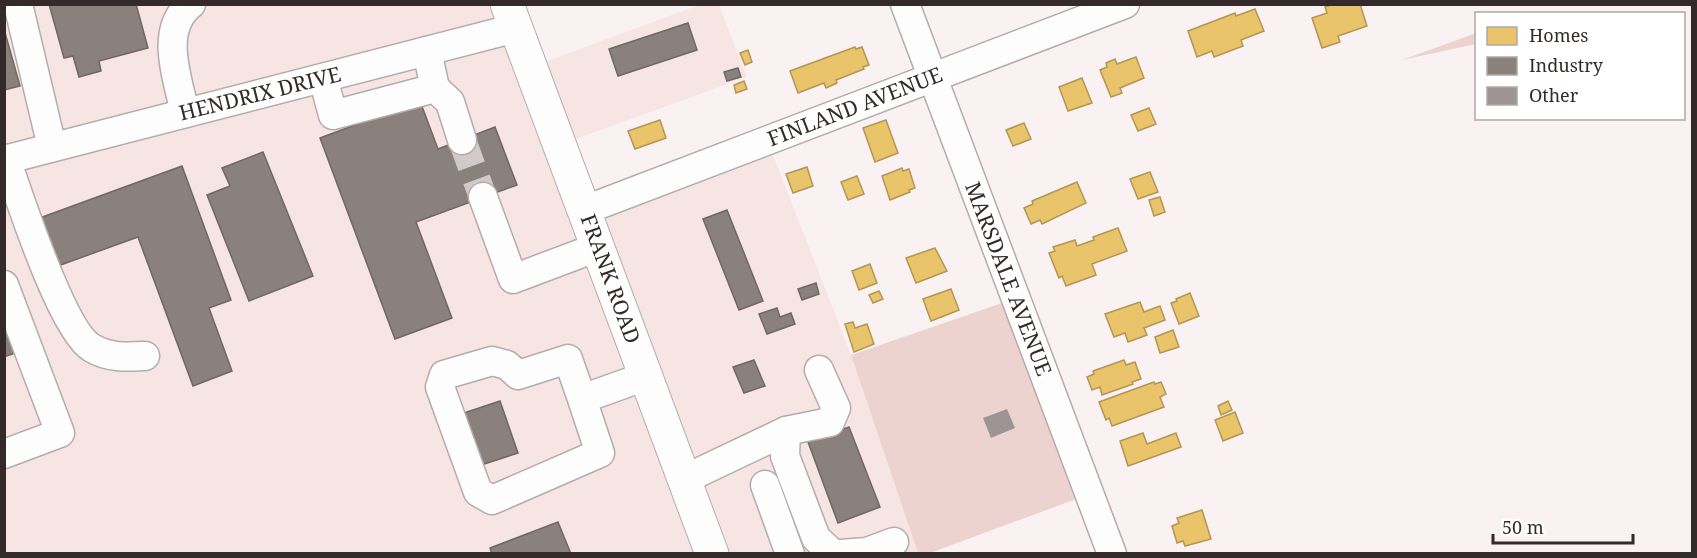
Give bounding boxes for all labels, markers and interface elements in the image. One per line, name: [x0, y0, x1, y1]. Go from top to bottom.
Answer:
legend: [1475, 12, 1685, 120]
text: Homes: [1529, 23, 1588, 47]
text: Industry: [1529, 53, 1604, 77]
street label: HENDRIX DRIVE: [176, 59, 344, 127]
street label: FINLAND AVENUE: [763, 60, 946, 152]
text: Other: [1529, 83, 1579, 107]
street label: MARSDALE AVENUE: [959, 178, 1059, 380]
street label: FRANK ROAD: [575, 210, 647, 347]
scale bar: [1493, 507, 1632, 545]
text: 50 m: [1502, 515, 1544, 539]

